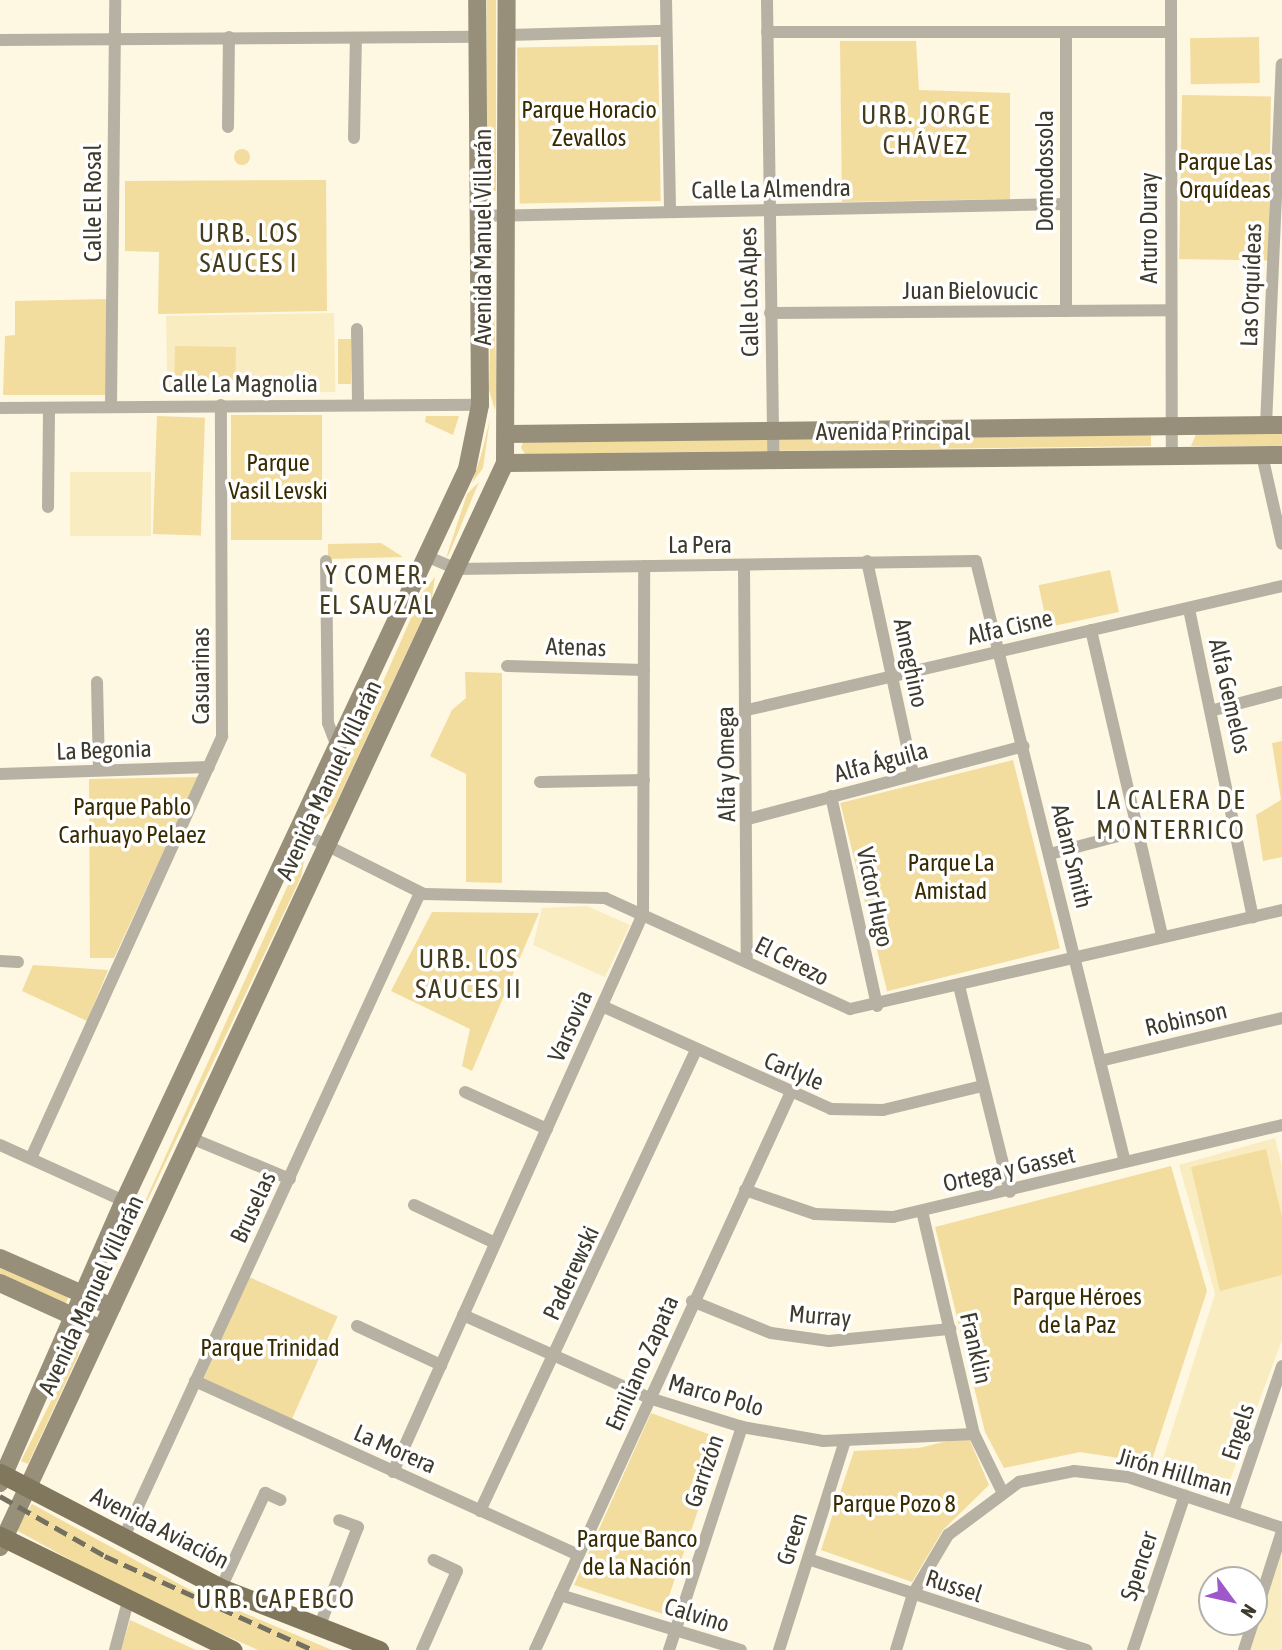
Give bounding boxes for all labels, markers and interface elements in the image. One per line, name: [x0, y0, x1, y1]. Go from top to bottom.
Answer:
park label: Parque Horacio Zevallos: [521, 96, 657, 152]
district label: URB. JORGE CHÁVEZ: [862, 100, 990, 162]
street label: Domodossola: [1031, 110, 1059, 232]
street label: Avenida Manuel Villarán: [469, 129, 497, 345]
street label: Calle El Rosal: [79, 144, 107, 262]
park label: Parque Las Orquídeas: [1177, 148, 1273, 204]
street label: Arturo Duray: [1135, 172, 1163, 284]
street label: Calle La Almendra: [691, 173, 851, 205]
district label: URB. LOS SAUCES I: [200, 218, 298, 280]
street label: Las Orquídeas: [1234, 223, 1268, 347]
street label: Calle Los Alpes: [733, 227, 765, 357]
street label: Juan Bielovucic: [902, 277, 1038, 305]
street label: Calle La Magnolia: [162, 370, 318, 398]
street label: Avenida Principal: [816, 418, 970, 446]
park label: Parque Vasil Levski: [228, 449, 328, 505]
street label: La Pera: [668, 531, 732, 559]
district label: Y COMER. EL SAUZAL: [320, 560, 434, 622]
street label: Alfa Cisne: [965, 603, 1055, 651]
street label: Ameghino: [888, 616, 934, 710]
street label: Casuarinas: [187, 627, 215, 725]
street label: Atenas: [545, 632, 607, 662]
street label: Alfa Gemelos: [1203, 636, 1257, 756]
street label: Avenida Manuel Villarán: [270, 676, 388, 884]
street label: Alfa y Omega: [711, 706, 741, 822]
street label: La Begonia: [56, 734, 152, 766]
street label: Alfa Águila: [831, 736, 931, 788]
district label: LA CALERA DE MONTERRICO: [1097, 785, 1245, 846]
park label: Parque Pablo Carhuayo Pelaez: [58, 793, 206, 849]
street label: Adam Smith: [1045, 801, 1099, 911]
street label: Víctor Hugo: [850, 845, 900, 949]
park label: Parque La Amistad: [907, 849, 995, 905]
street label: El Cerezo: [750, 930, 834, 992]
district label: URB. LOS SAUCES II: [416, 944, 522, 1006]
street label: Varsovia: [542, 986, 598, 1066]
street label: Robinson: [1142, 996, 1230, 1042]
street label: Carlyle: [760, 1046, 828, 1096]
street label: Ortega y Gasset: [940, 1140, 1078, 1198]
street label: Bruselas: [224, 1167, 282, 1247]
street label: Avenida Manuel Villarán: [32, 1191, 150, 1399]
street label: Paderewski: [537, 1221, 605, 1325]
park label: Parque Héroes de la Paz: [1012, 1283, 1142, 1339]
street label: Emiliano Zapata: [599, 1291, 685, 1435]
street label: Murray: [788, 1299, 852, 1333]
street label: Franklin: [954, 1309, 998, 1387]
park label: Parque Trinidad: [200, 1334, 340, 1362]
street label: Marco Polo: [665, 1368, 767, 1422]
street label: Engels: [1215, 1400, 1261, 1464]
street label: La Morera: [349, 1418, 441, 1480]
street label: Garrizón: [678, 1431, 730, 1511]
street label: Jirón Hillman: [1114, 1442, 1236, 1502]
street label: Avenida Aviación: [86, 1481, 234, 1575]
park label: Parque Pozo 8: [832, 1490, 956, 1518]
street label: Green: [770, 1509, 814, 1569]
park label: Parque Banco de la Nación: [576, 1525, 698, 1581]
street label: Spencer: [1114, 1528, 1164, 1604]
street label: Russel: [922, 1563, 986, 1609]
north arrow: [1198, 1566, 1268, 1636]
district label: URB. CAPEBCO: [198, 1584, 354, 1616]
street label: Calvino: [661, 1592, 733, 1638]
text: N: [1237, 1601, 1261, 1622]

